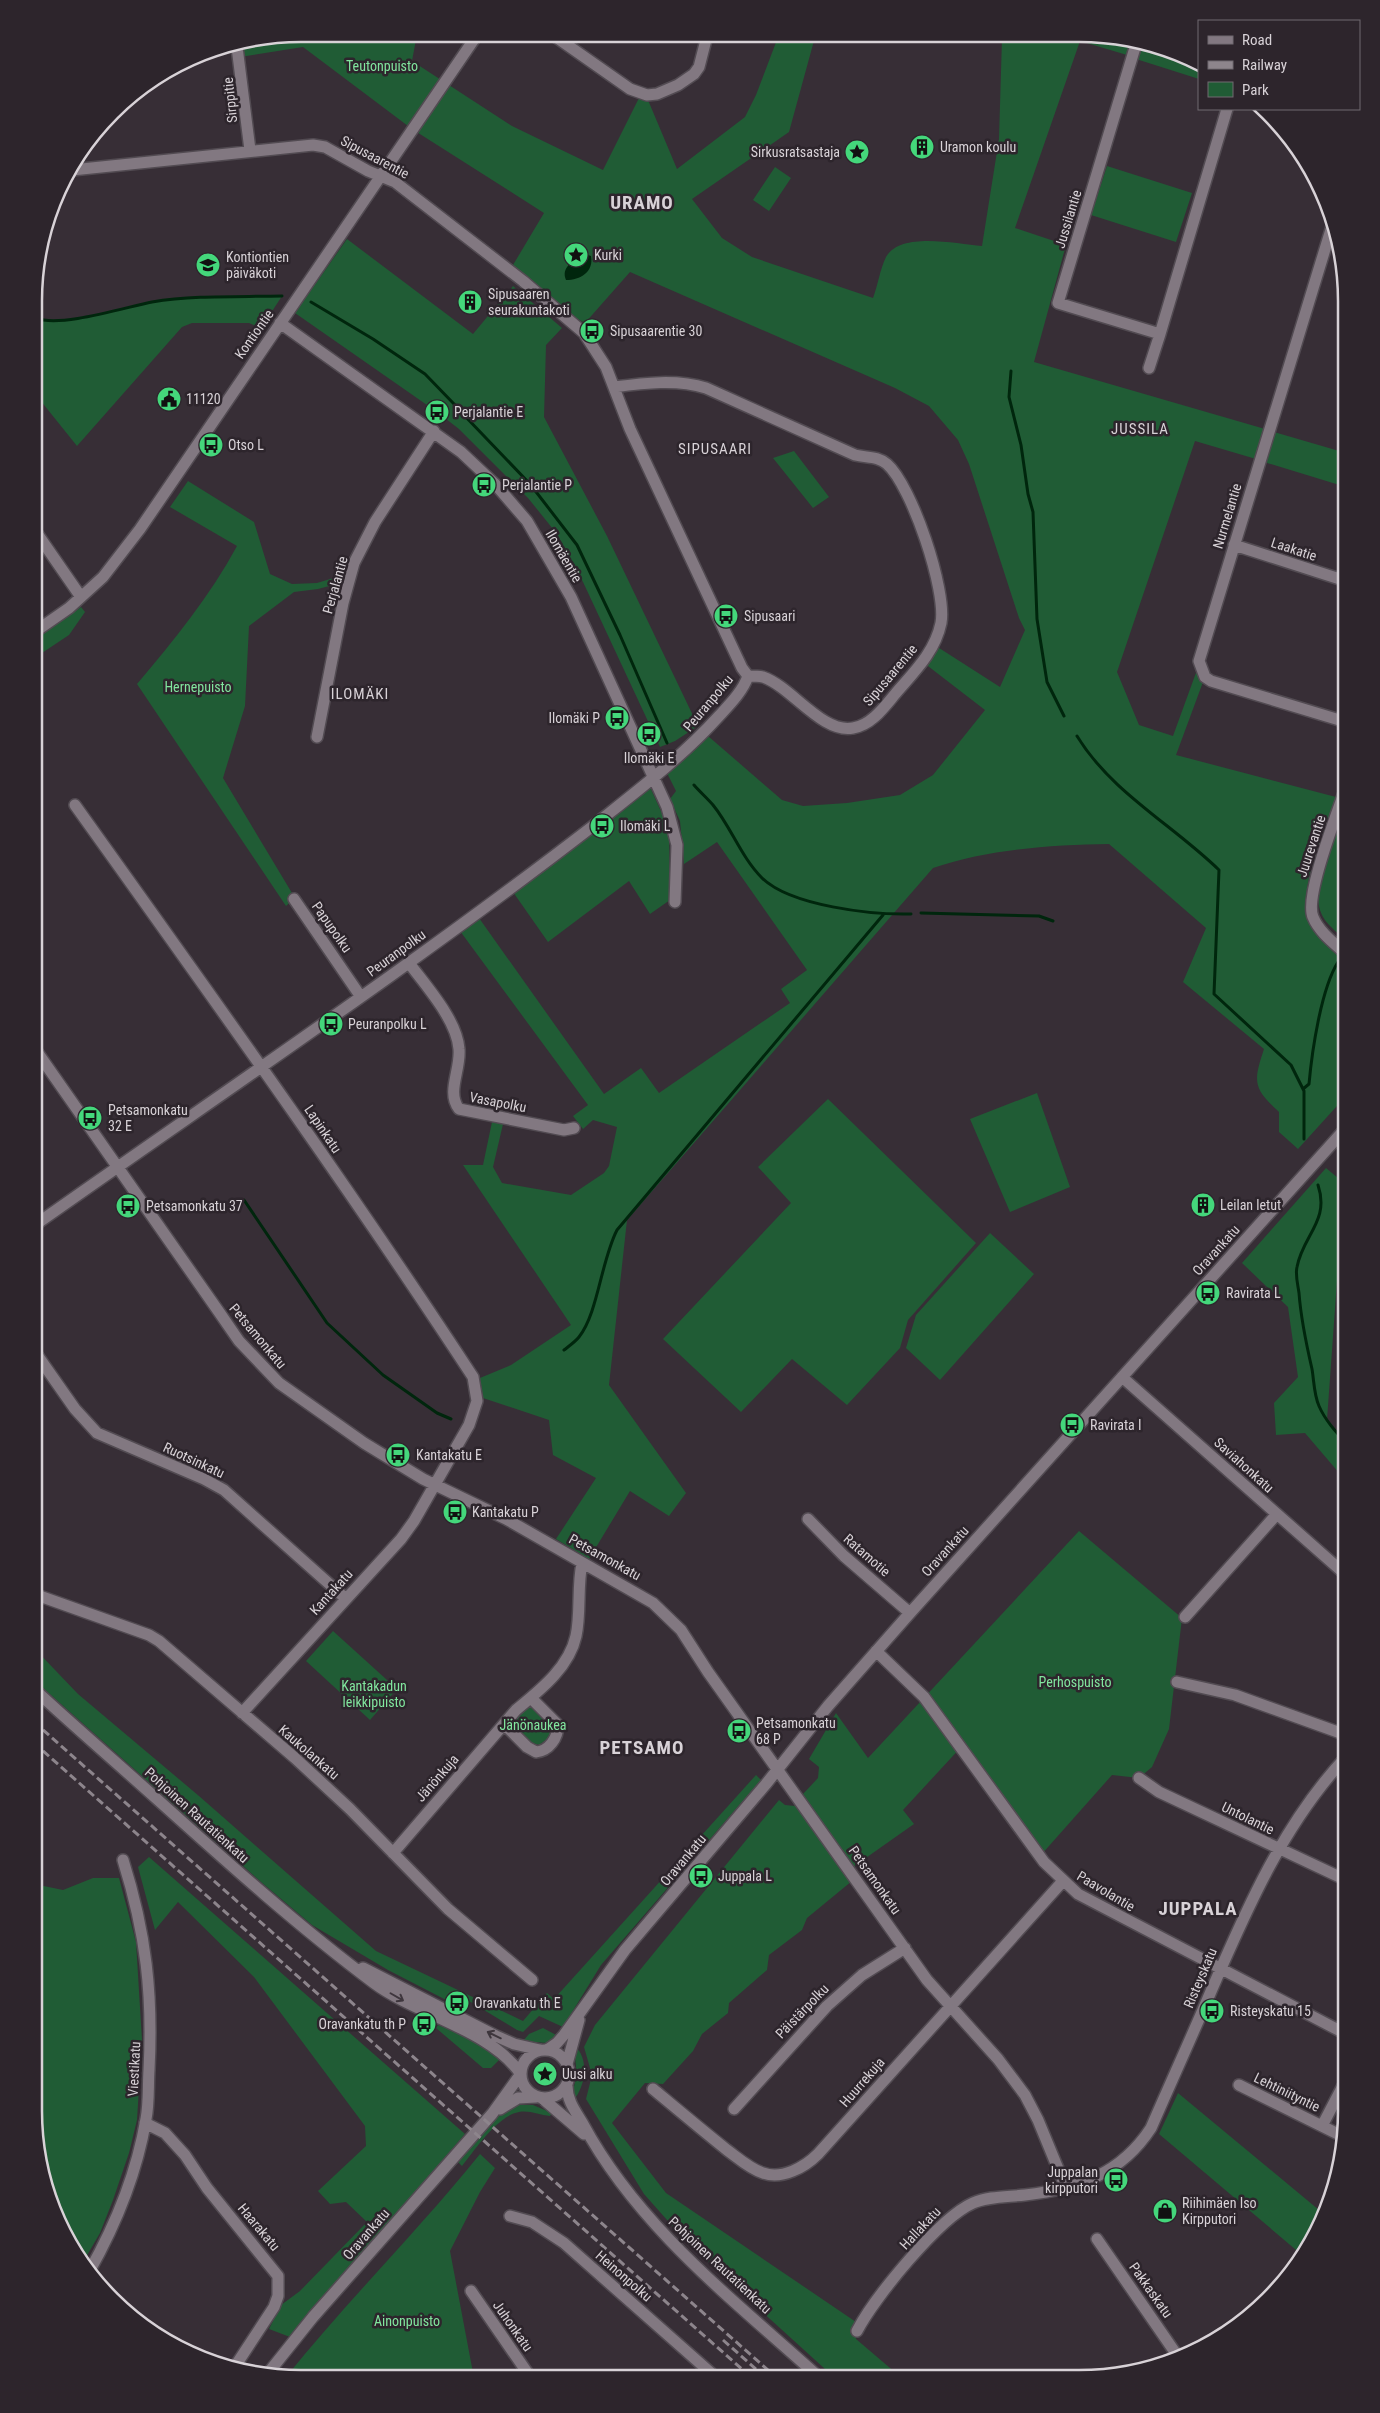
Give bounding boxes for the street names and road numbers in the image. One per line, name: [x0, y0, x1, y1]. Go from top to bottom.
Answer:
street label: Sirppitie: [220, 76, 240, 124]
street label: Sipusaarentie: [338, 132, 412, 182]
street label: Jussilantie: [1052, 187, 1085, 250]
street label: Kontiontie: [231, 306, 277, 362]
street label: Nurmelantie: [1209, 481, 1245, 551]
street label: Ilomäentie: [543, 527, 586, 586]
street label: Laakatie: [1269, 534, 1319, 564]
street label: Perjalantie: [319, 554, 351, 616]
street label: Sipusaarentie: [860, 641, 921, 709]
street label: Peuranpolku: [680, 672, 736, 734]
street label: Juurevantie: [1293, 813, 1329, 879]
street label: Papupolku: [309, 899, 355, 955]
street label: Peuranpolku: [364, 926, 428, 980]
street label: Vasapolku: [468, 1089, 528, 1115]
street label: Lapinkatu: [301, 1102, 345, 1156]
street label: Oravankatu: [1189, 1221, 1243, 1279]
street label: Petsamonkatu: [226, 1300, 290, 1372]
street label: Saviahonkatu: [1211, 1434, 1277, 1496]
street label: Ruotsinkatu: [161, 1439, 227, 1481]
street label: Oravankatu: [918, 1522, 972, 1580]
street label: Ratamotie: [840, 1530, 894, 1580]
street label: Petsamonkatu: [566, 1531, 644, 1583]
street label: Kantakatu: [306, 1566, 356, 1618]
street label: Kaukolankatu: [275, 1721, 343, 1783]
street label: Jänönkuja: [412, 1751, 462, 1805]
street label: Pohjoinen Rautatienkatu: [142, 1764, 252, 1866]
street label: Untolantie: [1219, 1798, 1277, 1838]
street label: Oravankatu: [657, 1831, 709, 1889]
street label: Petsamonkatu: [846, 1843, 904, 1917]
street label: Paavolantie: [1074, 1868, 1138, 1915]
street label: Risteyskatu: [1180, 1946, 1220, 2010]
street label: Päistärpolku: [772, 1981, 832, 2041]
street label: Viestikatu: [125, 2041, 143, 2097]
street label: Huurrekuja: [836, 2054, 888, 2110]
street label: Lehtiniityntie: [1251, 2069, 1323, 2115]
street label: Haarakatu: [235, 2200, 283, 2254]
street label: Hallakatu: [896, 2203, 944, 2253]
street label: Oravankatu: [340, 2205, 392, 2263]
street label: Pohjoinen Rautatienkatu: [665, 2213, 775, 2317]
street label: Heinonpolku: [593, 2247, 655, 2305]
street label: Pakkaskatu: [1126, 2259, 1176, 2321]
street label: Juhonkatu: [490, 2298, 536, 2354]

